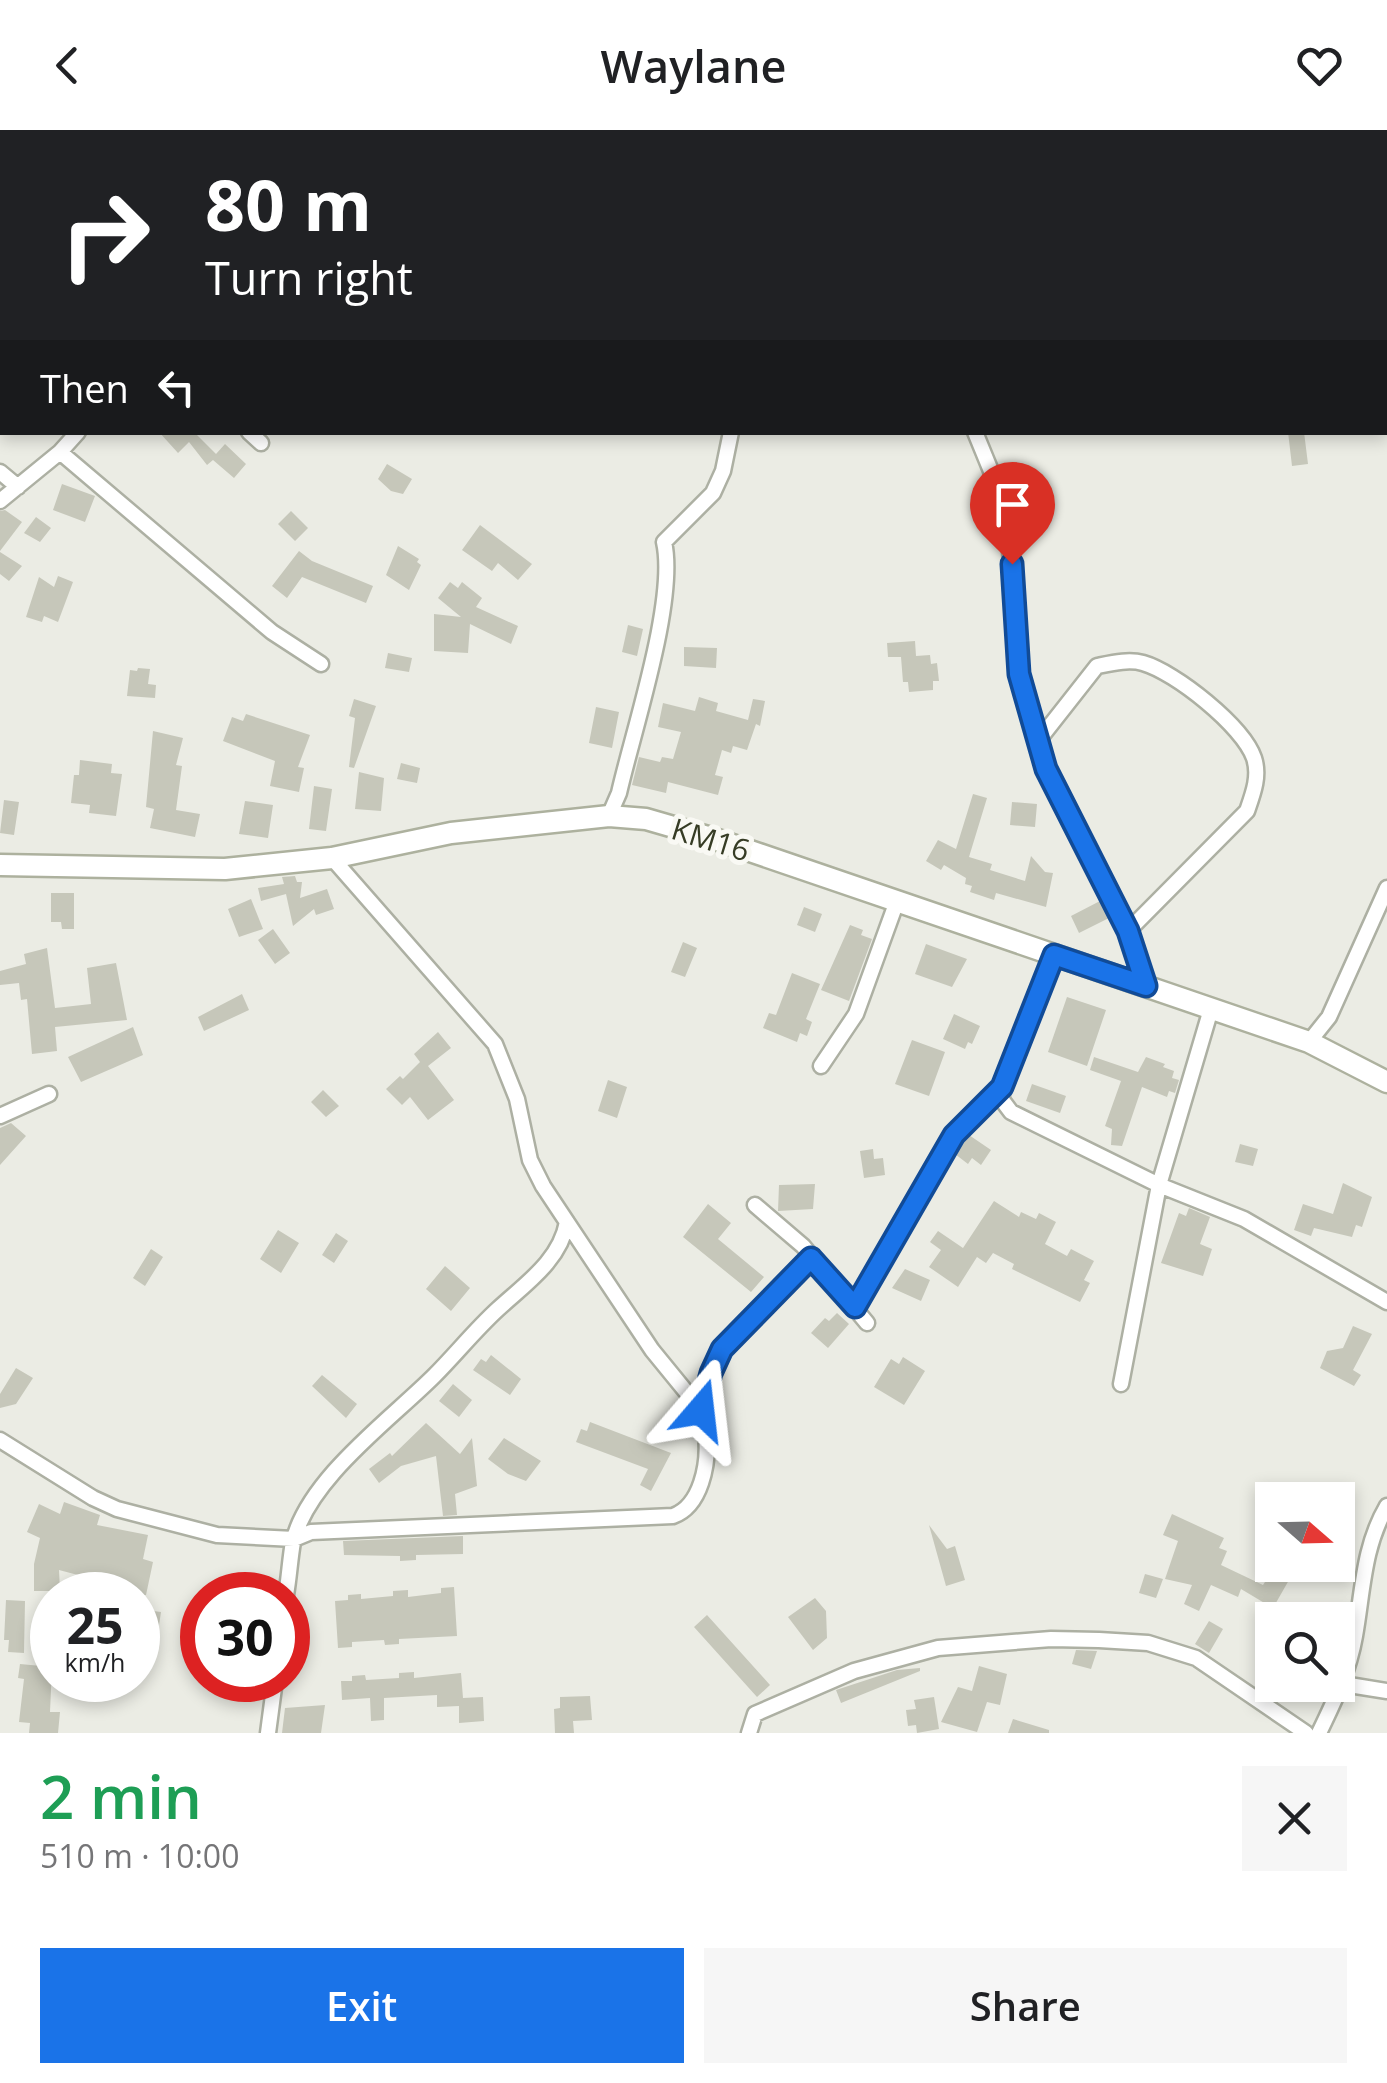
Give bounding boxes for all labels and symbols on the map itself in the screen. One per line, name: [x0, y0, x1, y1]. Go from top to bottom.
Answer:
pin: [970, 462, 1055, 565]
street label: KM16: [667, 808, 755, 870]
position arrow: [649, 1358, 753, 1462]
north arrow: [1255, 1482, 1355, 1582]
speed limit sign: 30: [180, 1572, 310, 1702]

